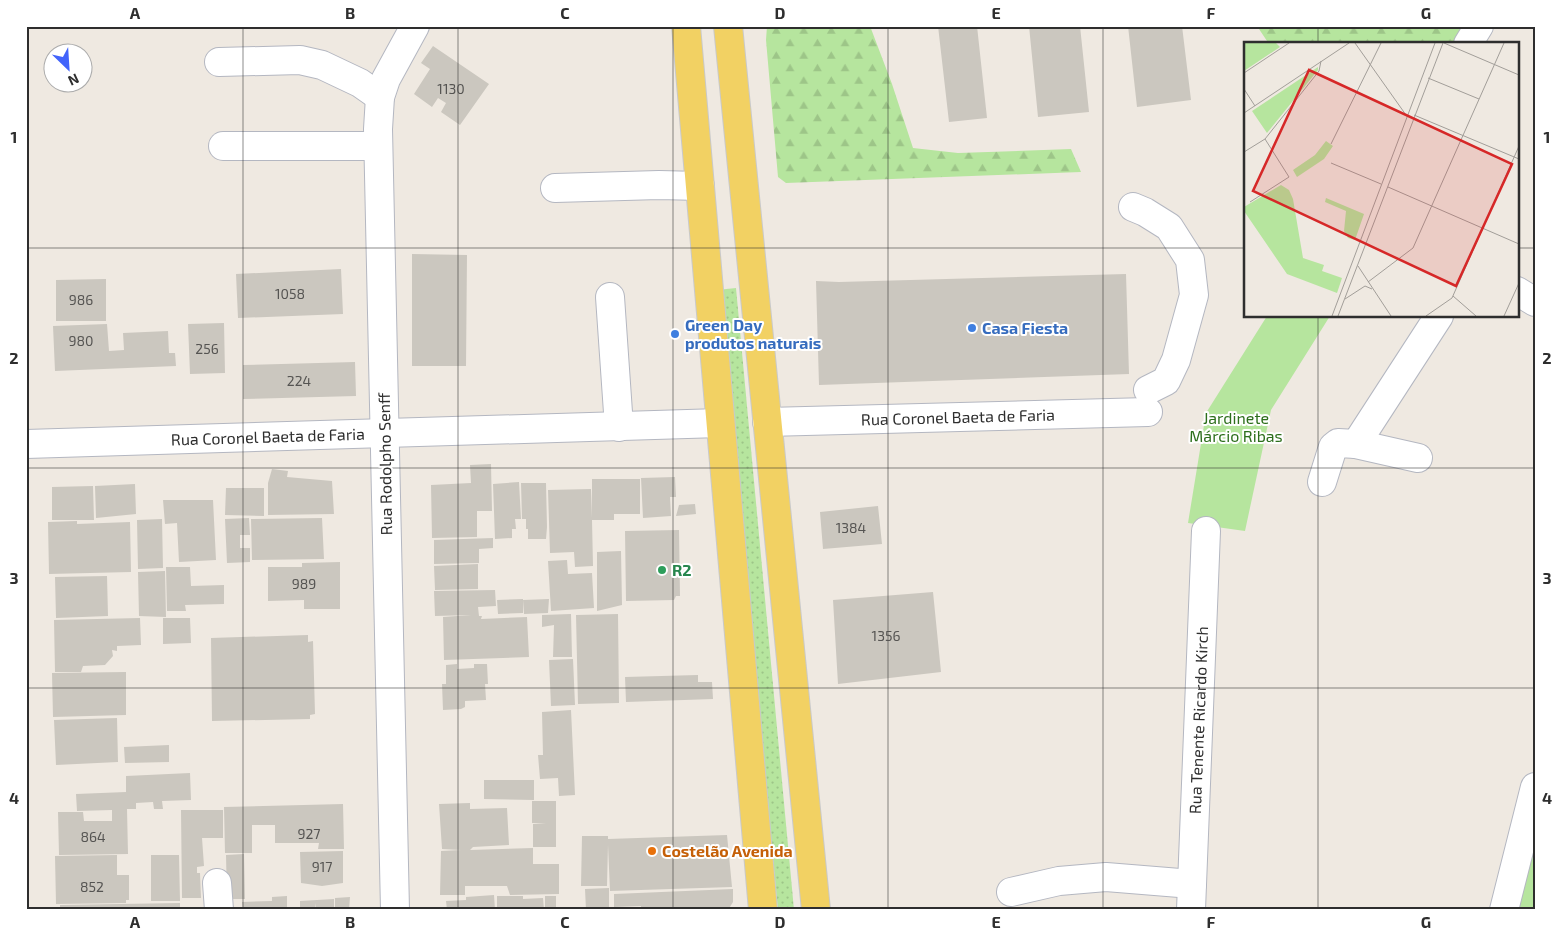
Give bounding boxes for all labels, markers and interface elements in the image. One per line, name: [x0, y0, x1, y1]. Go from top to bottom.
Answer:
text: A: [130, 3, 141, 22]
text: B: [345, 3, 355, 22]
text: C: [560, 3, 570, 22]
text: D: [775, 3, 786, 22]
text: E: [991, 3, 1001, 22]
text: F: [1207, 3, 1216, 22]
text: G: [1421, 3, 1431, 22]
north arrow: [42, 42, 92, 92]
inset map: [1244, 42, 1518, 318]
text: N: [66, 70, 82, 90]
house number: 1130: [437, 80, 465, 97]
text: 1: [11, 127, 17, 146]
text: 1: [1544, 127, 1550, 146]
house number: 1058: [275, 285, 305, 302]
house number: 986: [69, 291, 93, 308]
place label: Green Day produtos naturais: [685, 315, 821, 352]
place label: Casa Fiesta: [982, 318, 1068, 337]
marker: Casa Fiesta: [966, 322, 978, 334]
marker: Green Day produtos naturais: [669, 328, 681, 340]
house number: 980: [69, 332, 93, 349]
house number: 256: [195, 340, 219, 357]
text: 2: [9, 348, 19, 367]
text: 2: [1542, 348, 1552, 367]
house number: 224: [287, 372, 311, 389]
street label: Rua Rodolpho Senff: [374, 392, 395, 536]
street label: Rua Coronel Baeta de Faria: [861, 404, 1055, 429]
park label: Jardinete Márcio Ribas: [1189, 408, 1283, 445]
street label: Rua Coronel Baeta de Faria: [171, 424, 365, 449]
house number: 1384: [836, 519, 866, 536]
place label: R2: [672, 560, 692, 579]
marker: R2: [656, 564, 668, 576]
text: 3: [9, 568, 19, 587]
text: 3: [1542, 568, 1552, 587]
house number: 989: [292, 575, 316, 592]
street label: Rua Tenente Ricardo Kirch: [1185, 626, 1211, 814]
house number: 1356: [872, 627, 900, 644]
text: 4: [9, 788, 19, 807]
text: 4: [1542, 788, 1552, 807]
house number: 927: [297, 825, 321, 842]
house number: 864: [80, 828, 106, 845]
place label: Costelão Avenida: [662, 841, 793, 860]
marker: Costelão Avenida: [646, 845, 658, 857]
house number: 917: [312, 858, 332, 875]
house number: 852: [80, 878, 104, 895]
text: A: [130, 912, 141, 931]
text: B: [345, 912, 355, 931]
text: C: [560, 912, 570, 931]
text: D: [775, 912, 786, 931]
text: E: [991, 912, 1001, 931]
text: F: [1207, 912, 1216, 931]
text: G: [1421, 912, 1431, 931]

